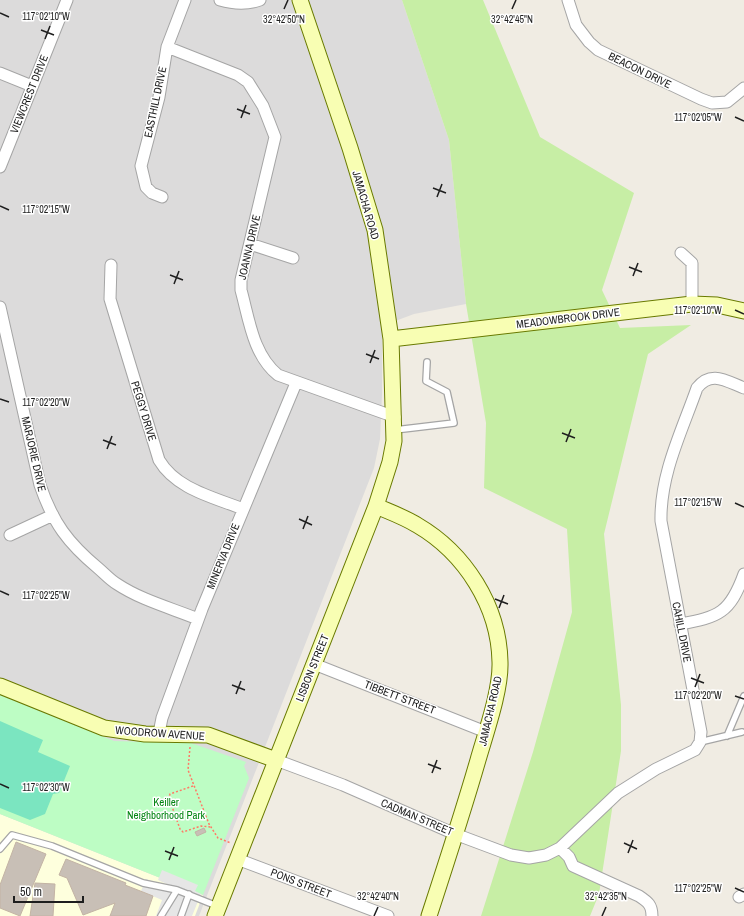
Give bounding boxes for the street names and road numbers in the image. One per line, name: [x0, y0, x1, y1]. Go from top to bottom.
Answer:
street label: BEACON DRIVE: [606, 49, 674, 91]
street label: VIEWCREST DRIVE: [7, 53, 51, 135]
street label: EASTHILL DRIVE: [141, 65, 169, 139]
street label: JAMACHA ROAD: [349, 169, 383, 241]
street label: JOANNA DRIVE: [235, 213, 263, 281]
street label: MEADOWBROOK DRIVE: [515, 305, 621, 331]
street label: PEGGY DRIVE: [128, 379, 160, 443]
street label: MARJORIE DRIVE: [19, 415, 49, 493]
street label: MINERVA DRIVE: [203, 521, 243, 591]
street label: CAHILL DRIVE: [669, 601, 695, 663]
street label: LISBON STREET: [292, 632, 332, 704]
street label: JAMACHA ROAD: [475, 675, 505, 747]
street label: TIBBETT STREET: [362, 677, 438, 717]
street label: WOODROW AVENUE: [115, 723, 205, 743]
street label: CADMAN STREET: [379, 795, 456, 839]
street label: PONS STREET: [269, 865, 334, 901]

